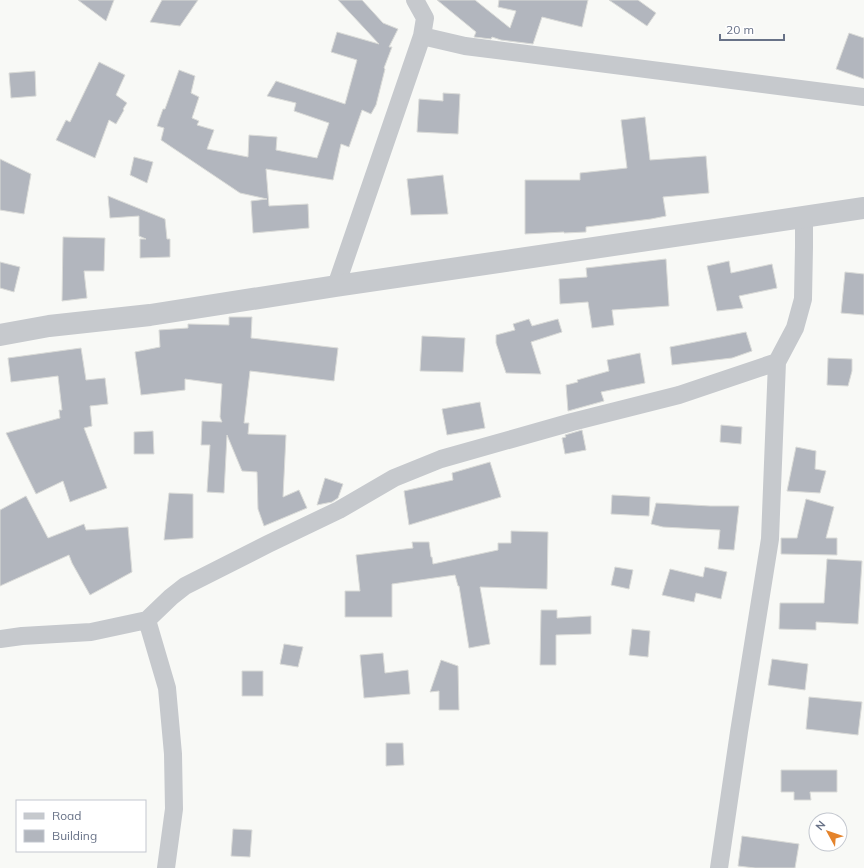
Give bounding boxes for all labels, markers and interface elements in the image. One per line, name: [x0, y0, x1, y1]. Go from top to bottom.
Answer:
scale bar: [720, 16, 784, 42]
text: 20 m: [726, 22, 754, 37]
legend: [16, 800, 146, 852]
text: Road: [52, 808, 81, 823]
north arrow: [808, 812, 848, 852]
text: N: [812, 818, 828, 833]
text: Building: [52, 828, 97, 843]

